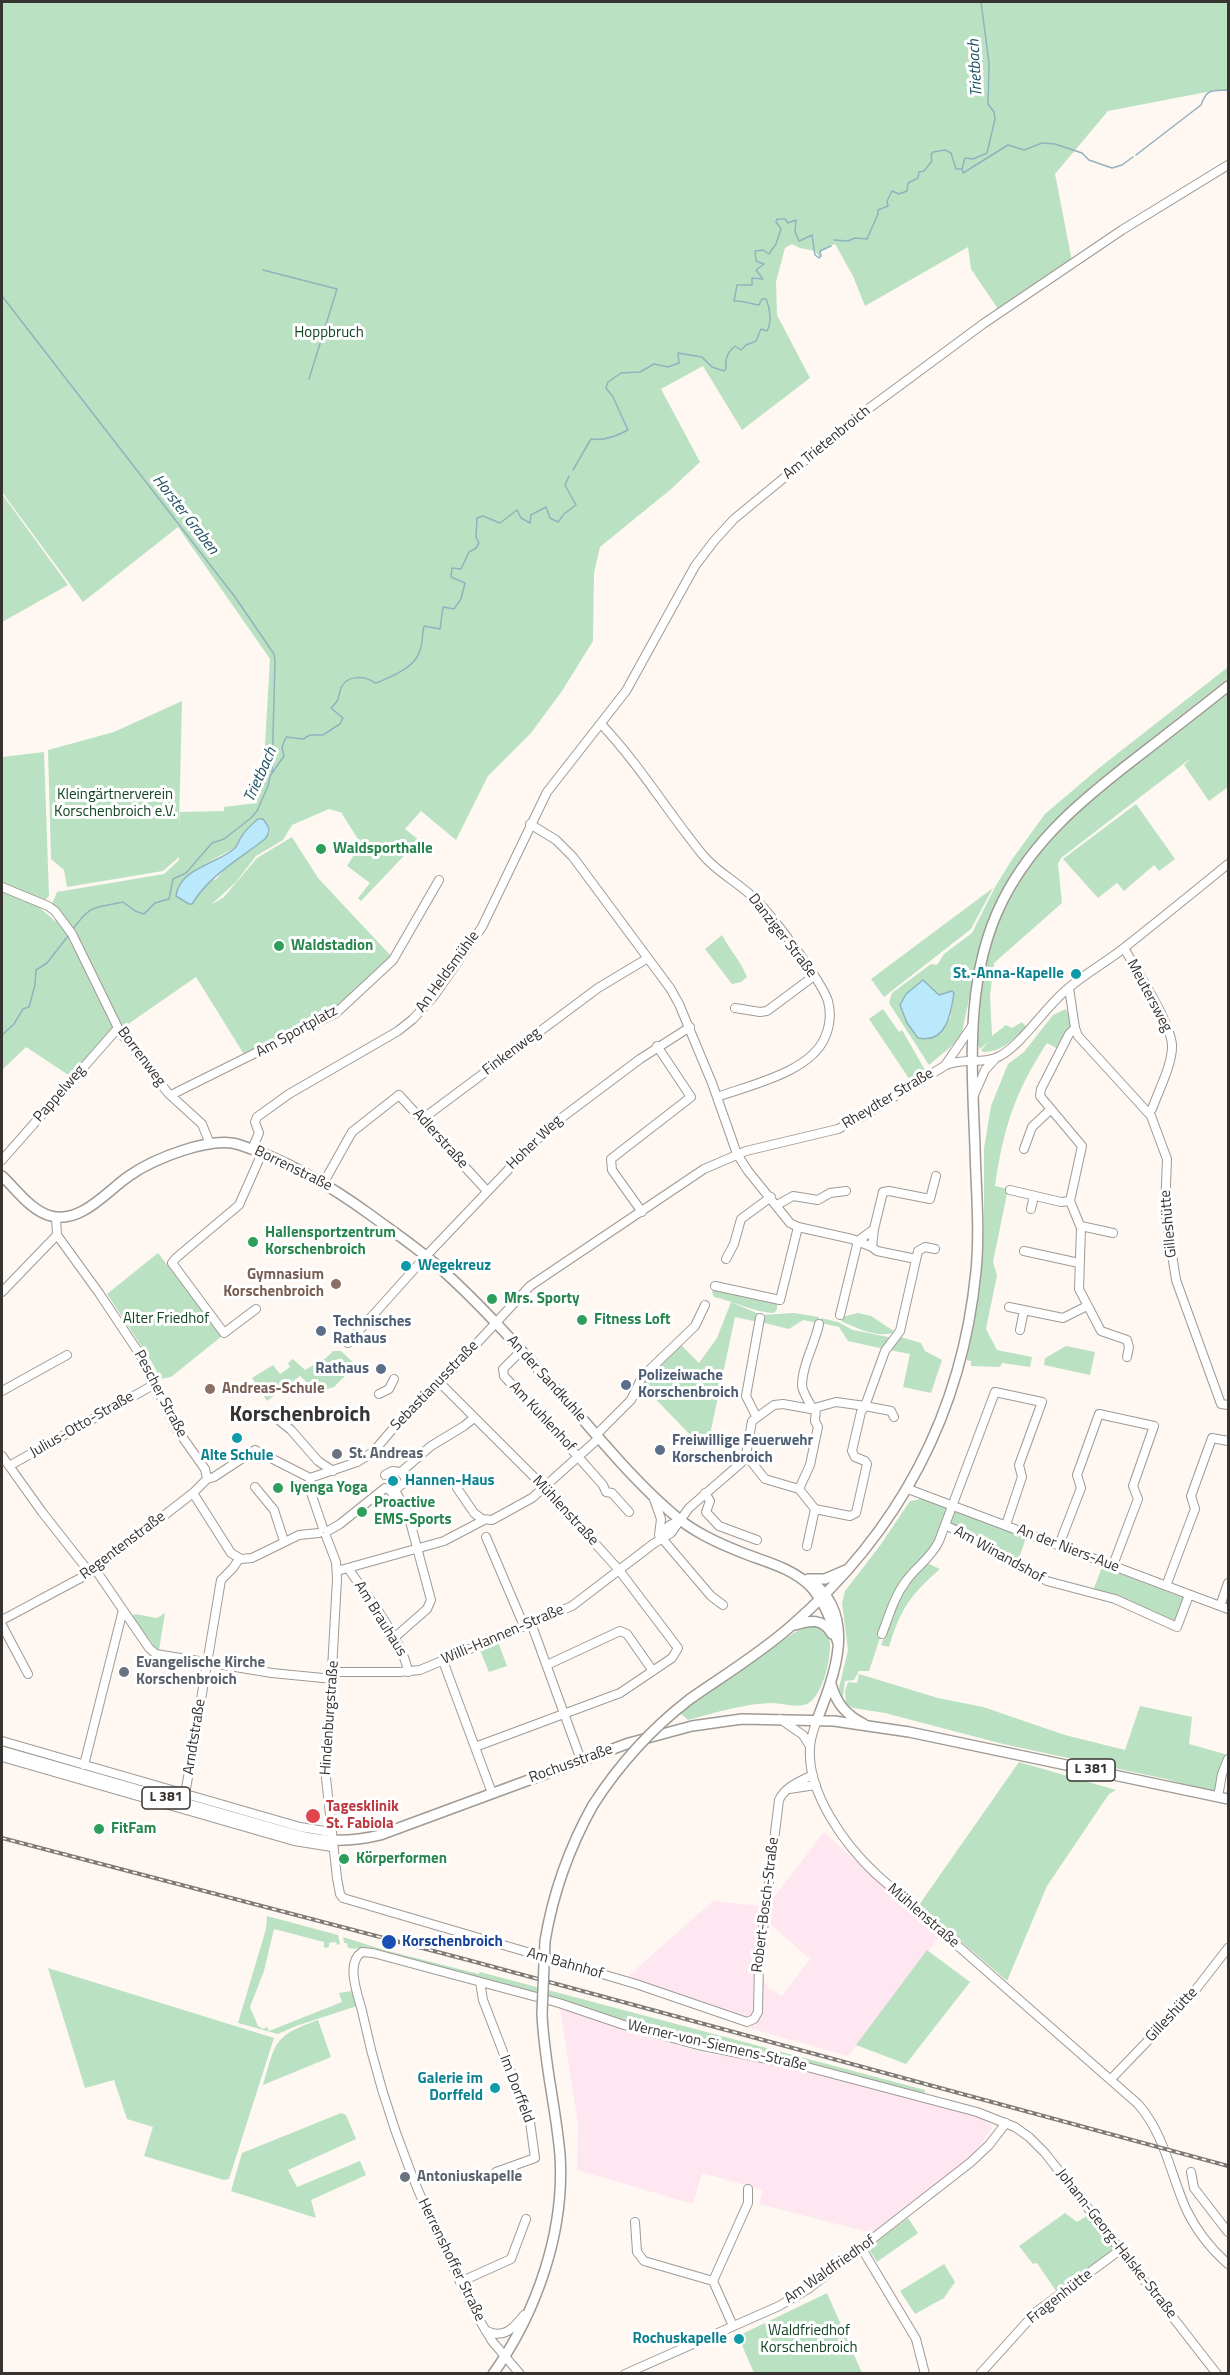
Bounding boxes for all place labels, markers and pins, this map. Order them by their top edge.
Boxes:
place label: Waldsporthalle [333,840,433,858]
marker: Waldsporthalle [314,842,328,856]
place label: Waldstadion [291,937,373,955]
marker: Waldstadion [272,939,286,953]
place label: St.-Anna-Kapelle [953,965,1064,983]
marker: St.-Anna-Kapelle [1069,967,1083,981]
place label: Hallensportzentrum Korschenbroich [265,1224,396,1259]
marker: Hallensportzentrum Korschenbroich [246,1235,260,1249]
place label: Wegekreuz [418,1257,491,1275]
marker: Wegekreuz [399,1259,413,1273]
place label: Gymnasium Korschenbroich [223,1266,324,1301]
marker: Gymnasium Korschenbroich [329,1277,343,1291]
place label: Mrs. Sporty [504,1290,580,1308]
marker: Mrs. Sporty [485,1292,499,1306]
place label: Fitness Loft [594,1311,671,1329]
place label: Technisches Rathaus [333,1313,411,1348]
marker: Fitness Loft [575,1313,589,1327]
marker: Technisches Rathaus [314,1324,328,1338]
place label: Rathaus [315,1360,369,1378]
marker: Rathaus [374,1362,388,1376]
place label: Polizeiwache Korschenbroich [638,1367,739,1402]
marker: Polizeiwache Korschenbroich [619,1378,633,1392]
place label: Andreas-Schule [222,1380,325,1398]
marker: Andreas-Schule [203,1382,217,1396]
marker: Alte Schule [230,1431,244,1445]
place label: Freiwillige Feuerwehr Korschenbroich [672,1432,813,1467]
marker: Freiwillige Feuerwehr Korschenbroich [653,1443,667,1457]
place label: St. Andreas [349,1445,423,1463]
place label: Alte Schule [201,1447,273,1465]
marker: St. Andreas [330,1447,344,1461]
place label: Hannen-Haus [405,1472,495,1490]
marker: Hannen-Haus [386,1474,400,1488]
place label: Iyenga Yoga [290,1479,368,1497]
marker: Iyenga Yoga [271,1481,285,1495]
place label: Proactive EMS-Sports [374,1494,452,1529]
marker: Proactive EMS-Sports [355,1505,369,1519]
place label: Evangelische Kirche Korschenbroich [136,1654,265,1689]
marker: Evangelische Kirche Korschenbroich [117,1665,131,1679]
place label: Tagesklinik St. Fabiola [326,1798,399,1833]
marker: Tagesklinik St. Fabiola [304,1807,322,1825]
place label: FitFam [111,1820,156,1838]
marker: FitFam [92,1822,106,1836]
place label: Körperformen [356,1850,447,1868]
marker: Körperformen [337,1852,351,1866]
marker: Korschenbroich [380,1933,398,1951]
place label: Korschenbroich [402,1933,503,1951]
place label: Galerie im Dorffeld [418,2070,483,2105]
marker: Galerie im Dorffeld [488,2081,502,2095]
place label: Antoniuskapelle [417,2168,522,2186]
marker: Antoniuskapelle [398,2170,412,2184]
place label: Rochuskapelle [633,2330,727,2348]
marker: Rochuskapelle [732,2332,746,2346]

